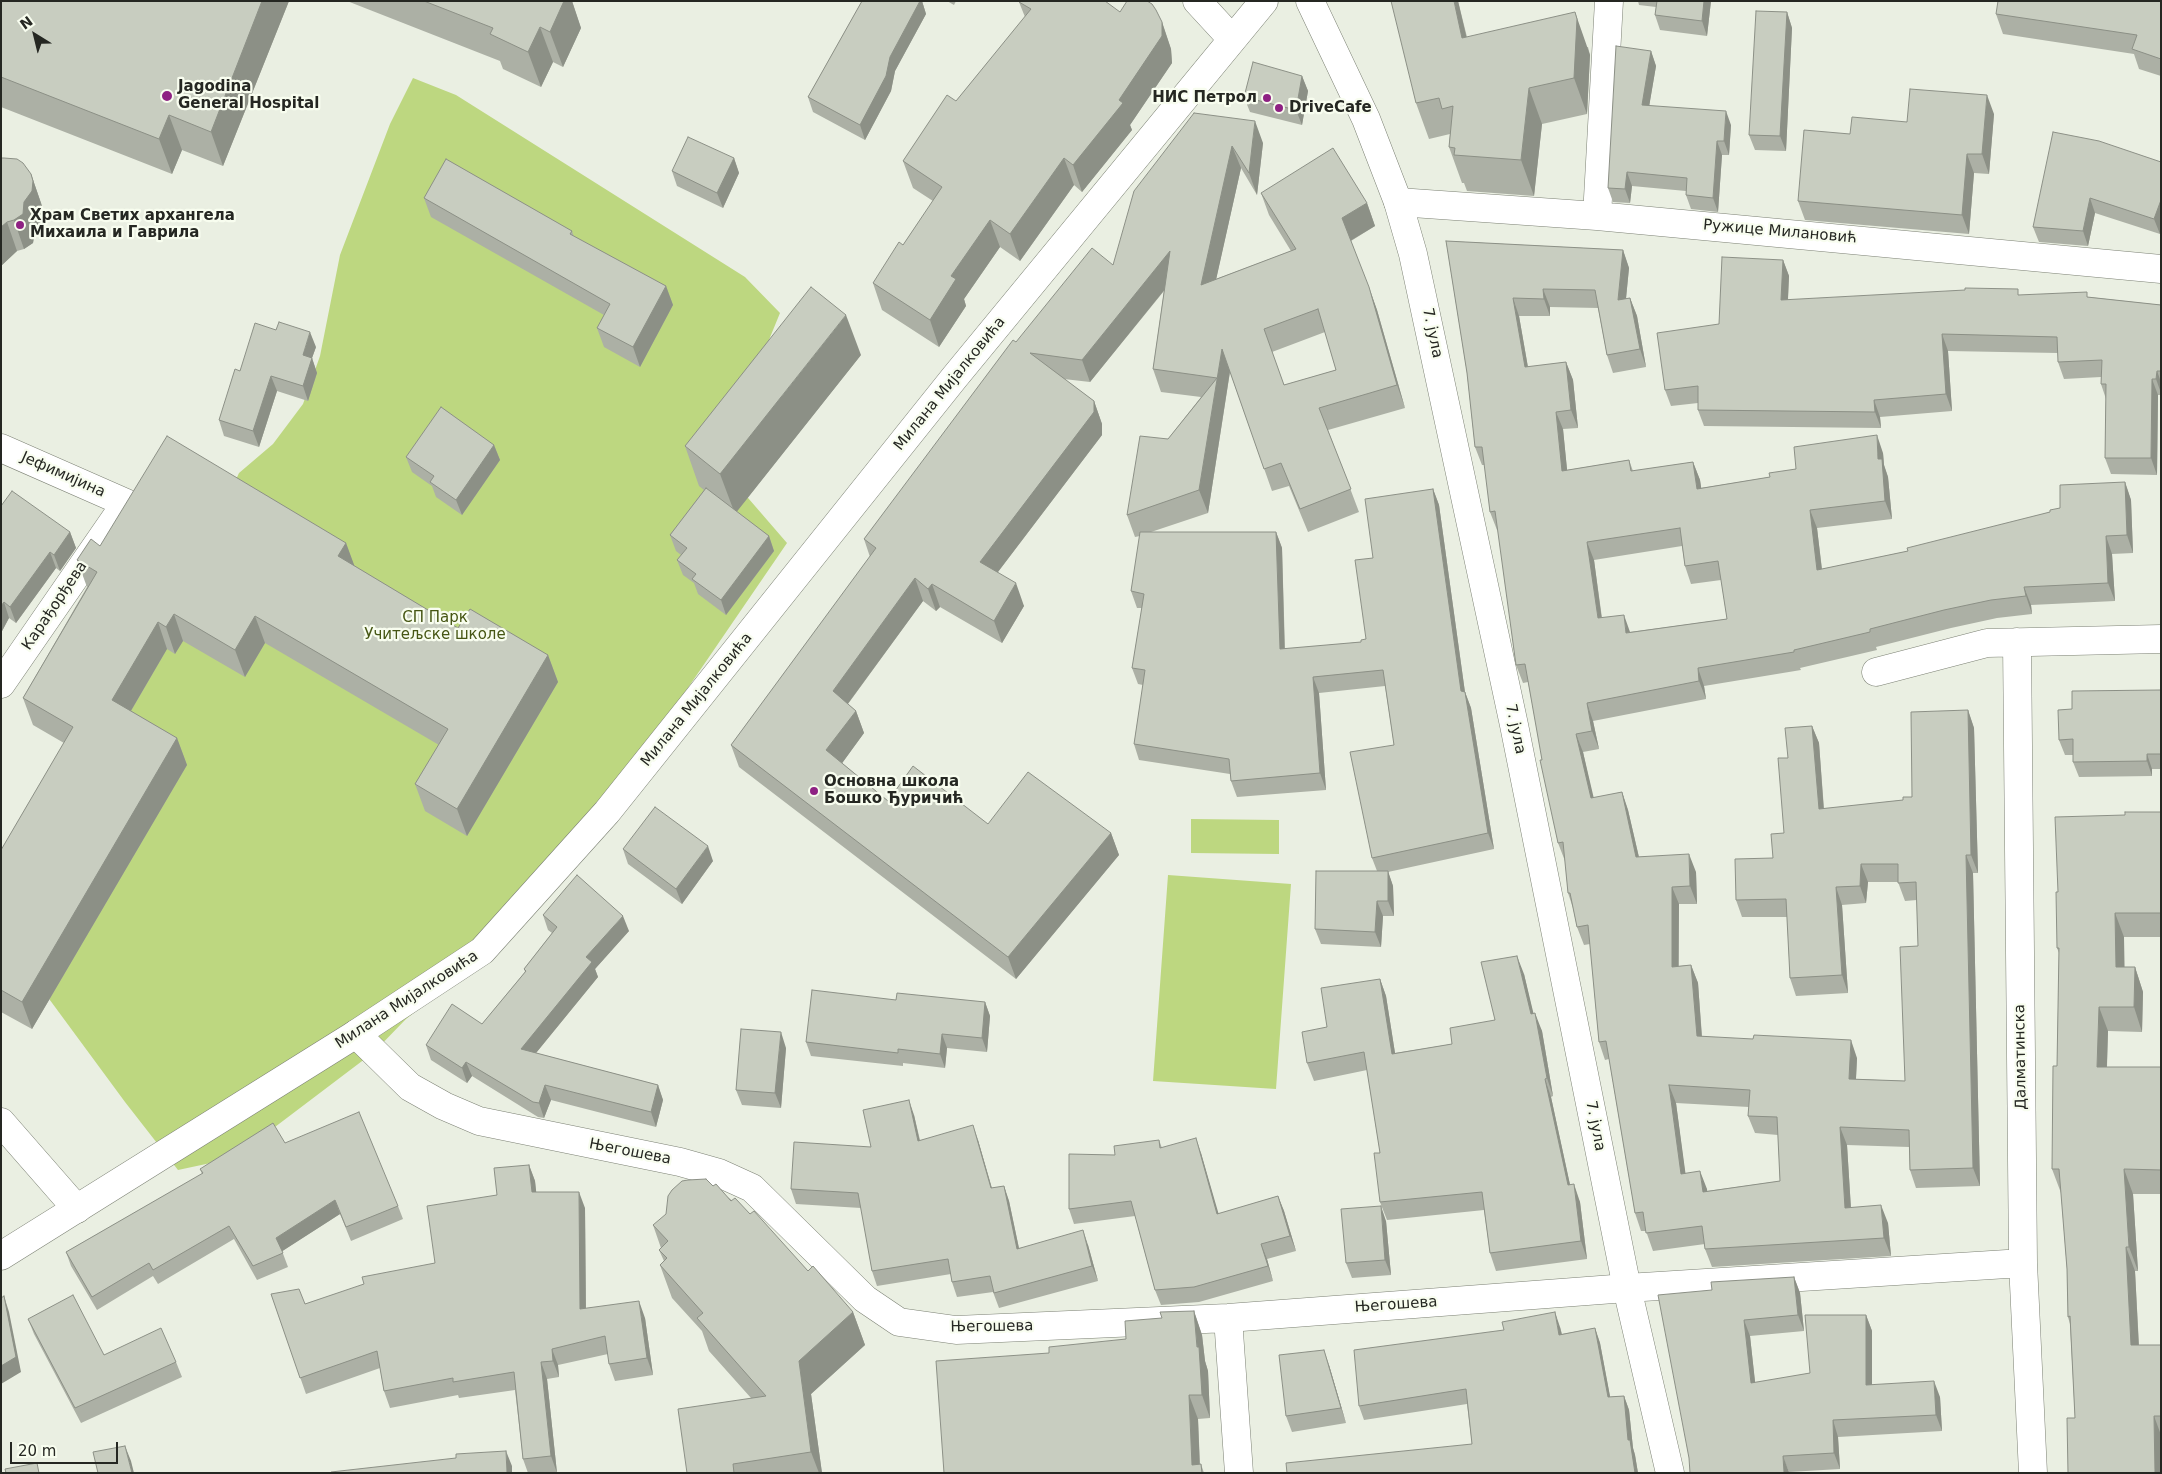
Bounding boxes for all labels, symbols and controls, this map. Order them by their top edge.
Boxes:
north arrow [10,10,60,60]
text: N [17,13,36,33]
place label: Jagodina General Hospital [178,78,319,113]
marker: Jagodina General Hospital [160,89,174,103]
place label: НИС Петрол [1152,89,1257,107]
marker: НИС Петрол [1261,92,1273,104]
place label: DriveCafe [1289,99,1372,117]
marker: DriveCafe [1273,102,1285,114]
place label: Храм Светих архангела Михаила и Гаврила [30,207,235,242]
street label: Ружице Милановић [1702,216,1858,248]
marker: Храм Светих архангела Михаила и Гаврила [14,219,26,231]
street label: 7. јула [1418,306,1446,360]
street label: Милана Мијалковића [891,314,1009,454]
street label: Јефимијина [18,448,108,502]
street label: Карађорђева [19,558,91,654]
park label: СП Парк Учитељске школе [364,609,506,644]
street label: Милана Мијалковића [638,630,756,770]
street label: 7. јула [1501,702,1529,756]
place label: Основна школа Бошко Ђуричић [824,773,963,808]
marker: Основна школа Бошко Ђуричић [808,785,820,797]
street label: Милана Мијалковића [332,947,482,1053]
street label: Далматинска [2011,1004,2031,1110]
street label: 7. јула [1581,1099,1609,1153]
street label: Његошева [588,1135,672,1169]
street label: Његошева [1354,1293,1438,1317]
street label: Његошева [950,1317,1034,1337]
scale bar [12,1432,120,1464]
text: 20 m [18,1442,56,1460]

